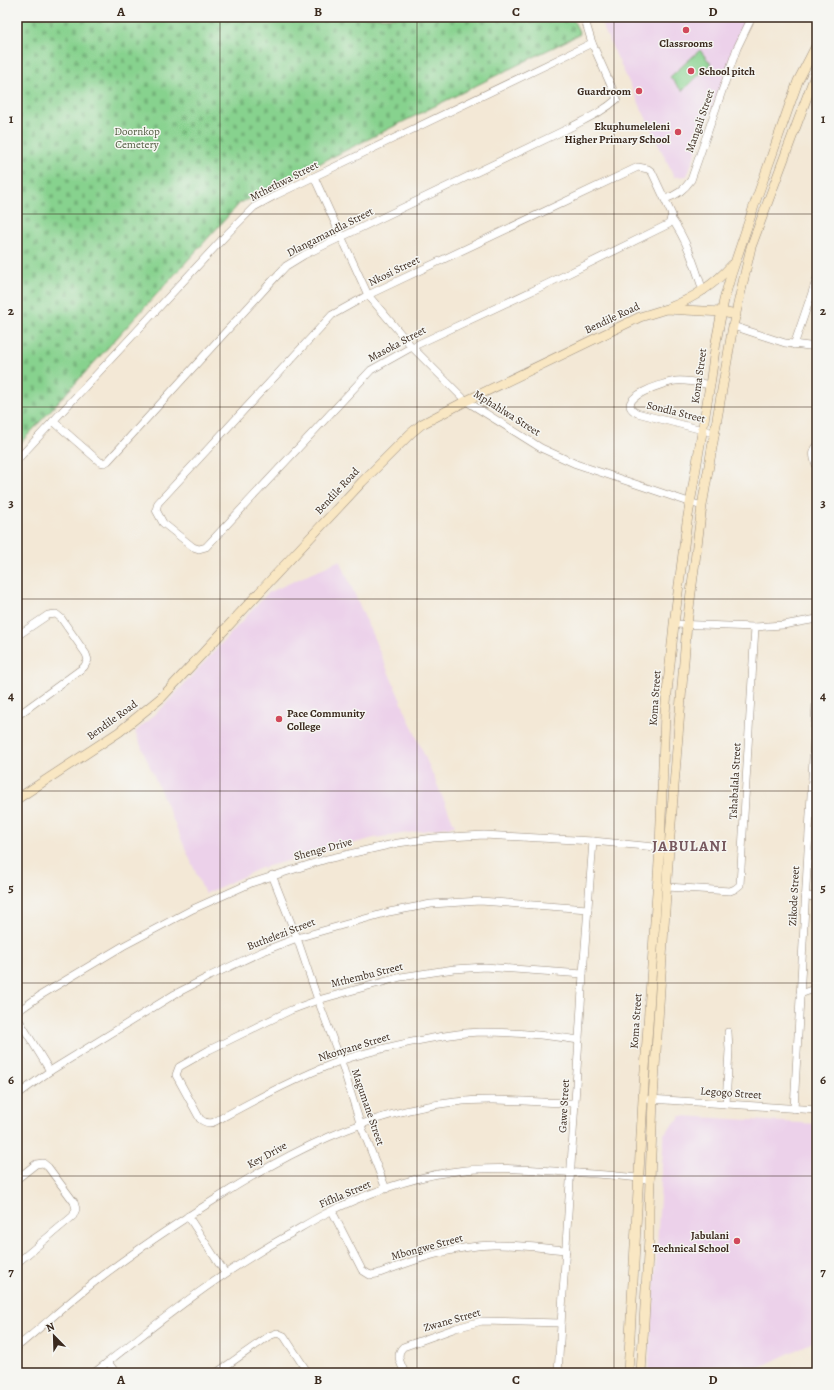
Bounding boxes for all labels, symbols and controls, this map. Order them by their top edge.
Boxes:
text: A [116,3,126,20]
text: B [314,3,322,20]
text: C [512,3,520,20]
text: D [708,3,718,20]
marker: Classrooms [681,25,691,35]
place label: Classrooms [659,36,713,51]
place label: School pitch [699,64,755,79]
marker: School pitch [686,66,696,76]
place label: Guardroom [577,84,631,99]
marker: Guardroom [634,86,644,96]
street label: Mangali Street [682,87,718,155]
text: 1 [9,110,14,127]
text: 1 [821,110,826,127]
place label: Ekuphumeleleni Higher Primary School [565,119,670,147]
park label: Doornkop Cemetery [114,124,160,152]
marker: Ekuphumeleleni Higher Primary School [673,127,683,137]
street label: Mthethwa Street [247,157,321,205]
street label: Dlangamandla Street [284,204,376,260]
street label: Nkosi Street [366,252,423,290]
street label: Bendile Road [582,299,642,337]
text: 2 [8,302,15,319]
text: 2 [820,302,827,319]
street label: Masoka Street [365,322,429,366]
street label: Koma Street [688,347,710,405]
street label: Mphahlwa Street [471,386,544,440]
street label: Sondla Street [645,397,707,427]
street label: Bendile Road [311,464,363,518]
text: 3 [8,494,14,511]
text: 3 [820,494,826,511]
street label: Koma Street [646,669,664,726]
text: 4 [8,687,14,704]
text: 4 [820,687,826,704]
street label: Bendile Road [84,697,140,743]
place label: Pace Community College [287,706,366,734]
marker: Pace Community College [274,714,284,724]
street label: Tshabalala Street [726,742,745,820]
street label: Shenge Drive [292,834,354,864]
district label: JABULANI [652,836,728,856]
street label: Zikode Street [785,865,803,926]
text: 5 [8,879,14,896]
text: 5 [820,879,826,896]
street label: Buthelezi Street [245,914,318,954]
street label: Mthembu Street [329,959,405,991]
street label: Koma Street [627,992,645,1049]
street label: Nkonyane Street [316,1029,392,1065]
street label: Magumane Street [348,1067,388,1148]
text: 6 [8,1071,14,1088]
text: 6 [820,1071,826,1088]
street label: Gawe Street [555,1078,573,1133]
street label: Legogo Street [700,1083,763,1103]
street label: Key Drive [244,1138,290,1172]
street label: Fifhla Street [317,1176,374,1212]
place label: Jabulani Technical School [653,1228,729,1256]
street label: Mbongwe Street [389,1230,465,1264]
marker: Jabulani Technical School [732,1236,742,1246]
text: 7 [8,1263,14,1280]
text: 7 [820,1263,826,1280]
street label: Zwane Street [422,1305,483,1335]
north arrow [34,1316,74,1356]
text: N [44,1319,57,1336]
text: A [116,1371,126,1388]
text: B [314,1371,322,1388]
text: C [512,1371,520,1388]
text: D [708,1371,718,1388]

